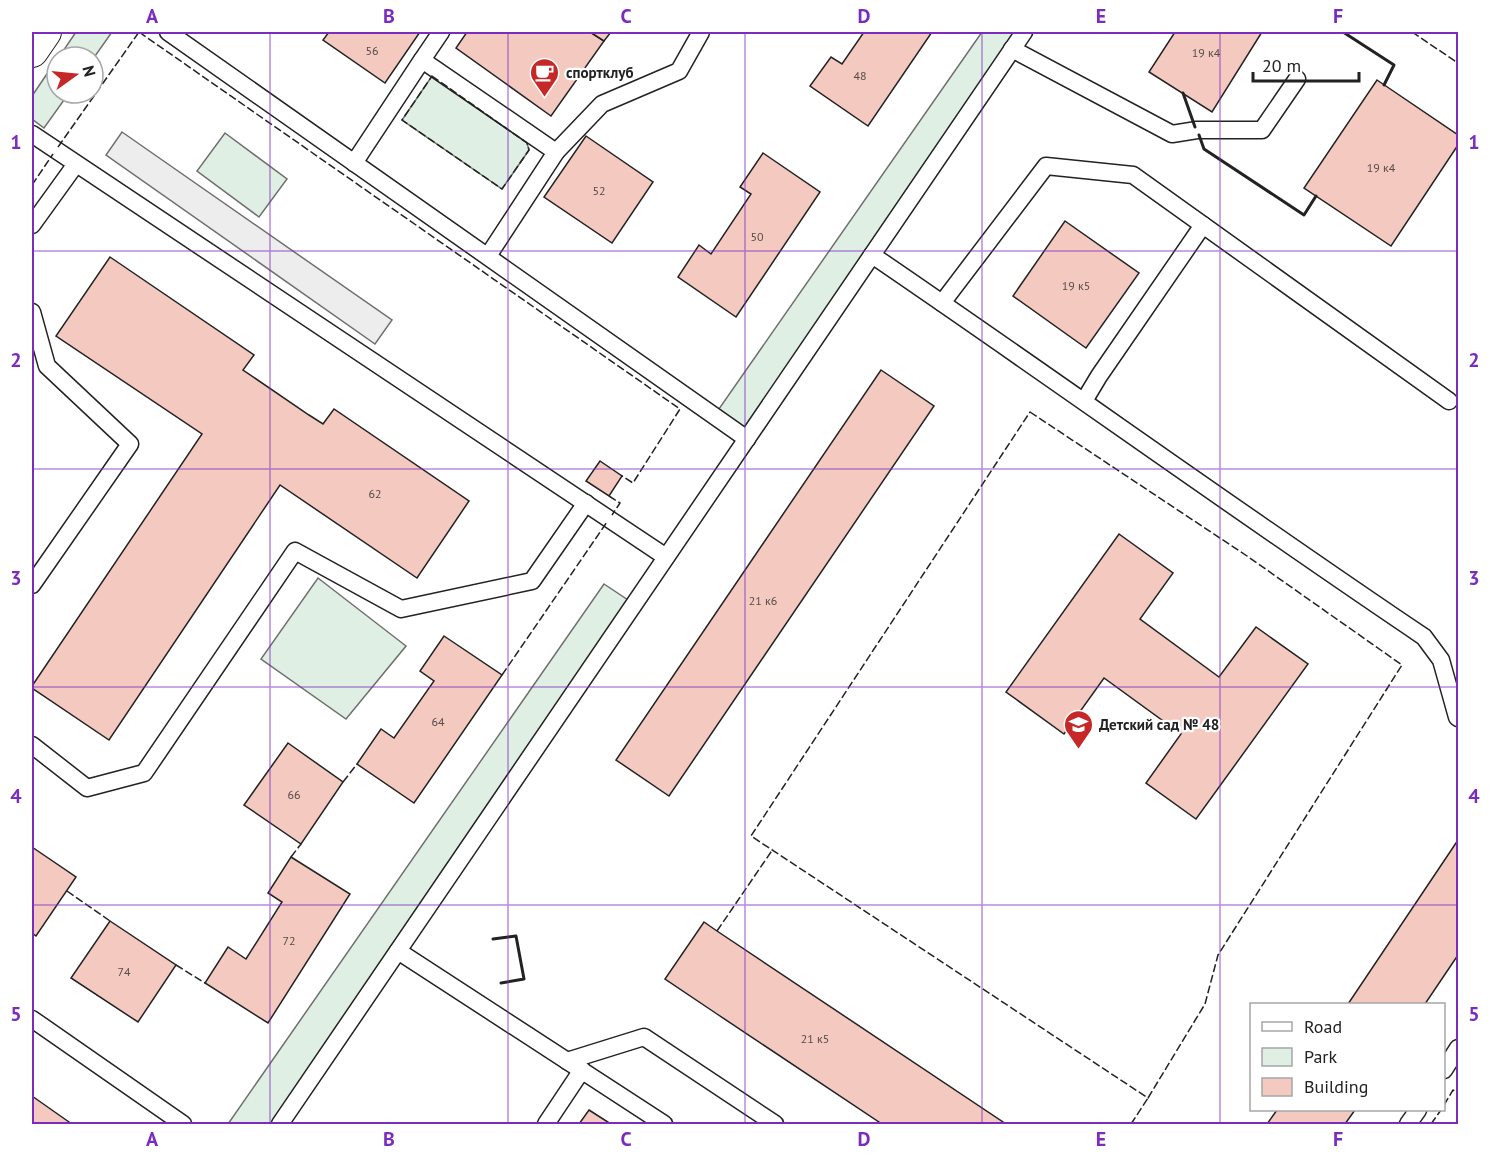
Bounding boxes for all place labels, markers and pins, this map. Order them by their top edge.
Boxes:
cafe icon: спортклуб [529,56,561,98]
place label: спортклуб [566,63,634,82]
school or university icon: Детский сад № 48 [1062,708,1094,750]
place label: Детский сад № 48 [1099,715,1219,734]

